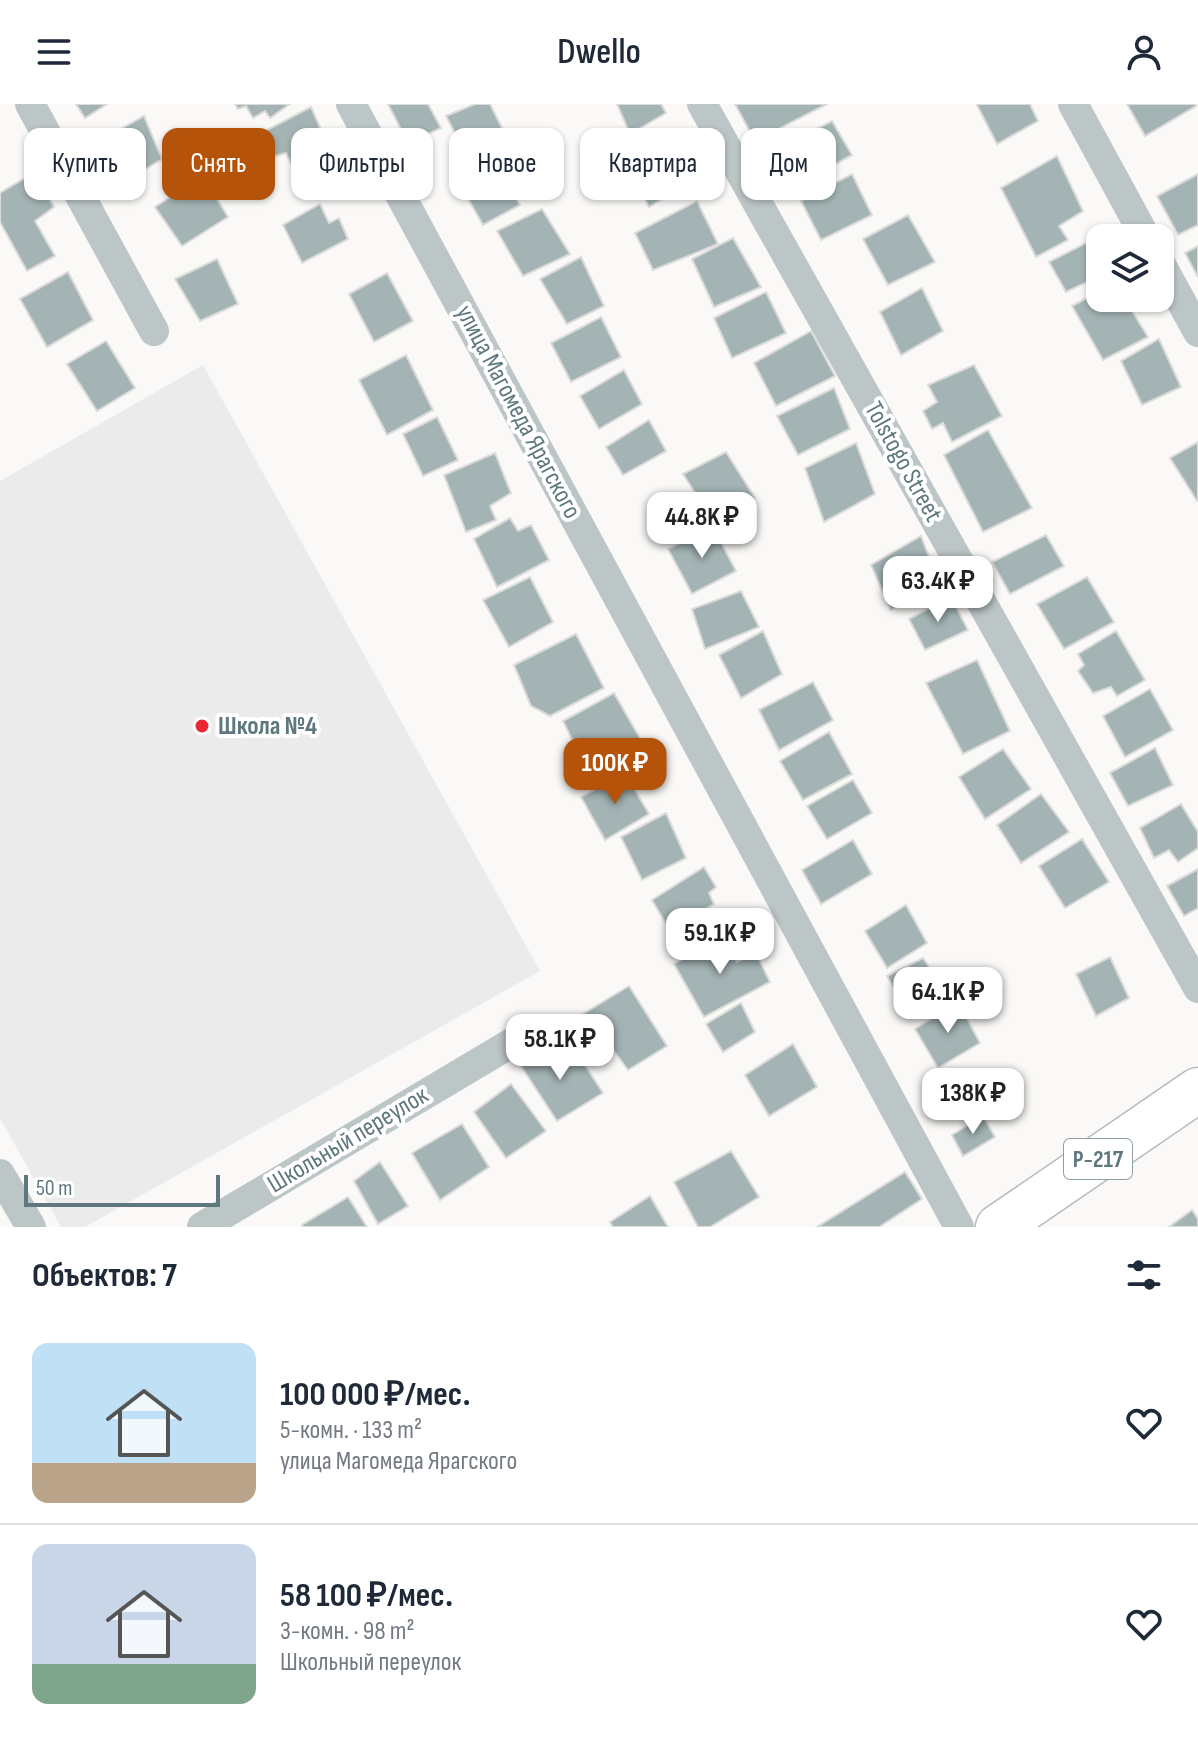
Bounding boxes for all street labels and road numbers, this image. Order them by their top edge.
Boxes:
street label: улица Магомеда Ярагского [449,300,587,524]
street label: Tolstogo Street [857,397,949,527]
street label: Школьный переулок [262,1080,434,1200]
road number: Р-217 [1064,1139,1132,1179]

